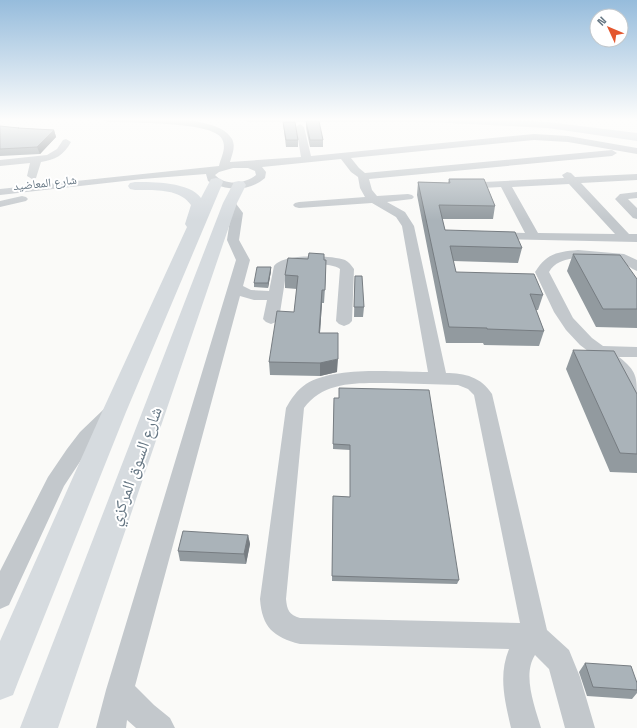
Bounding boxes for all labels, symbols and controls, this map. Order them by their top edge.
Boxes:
north arrow [589,8,629,48]
text: N [594,14,609,29]
street label: شارع المعاضيد [12,172,78,194]
street label: شارع السوق المركزي [103,404,170,530]

